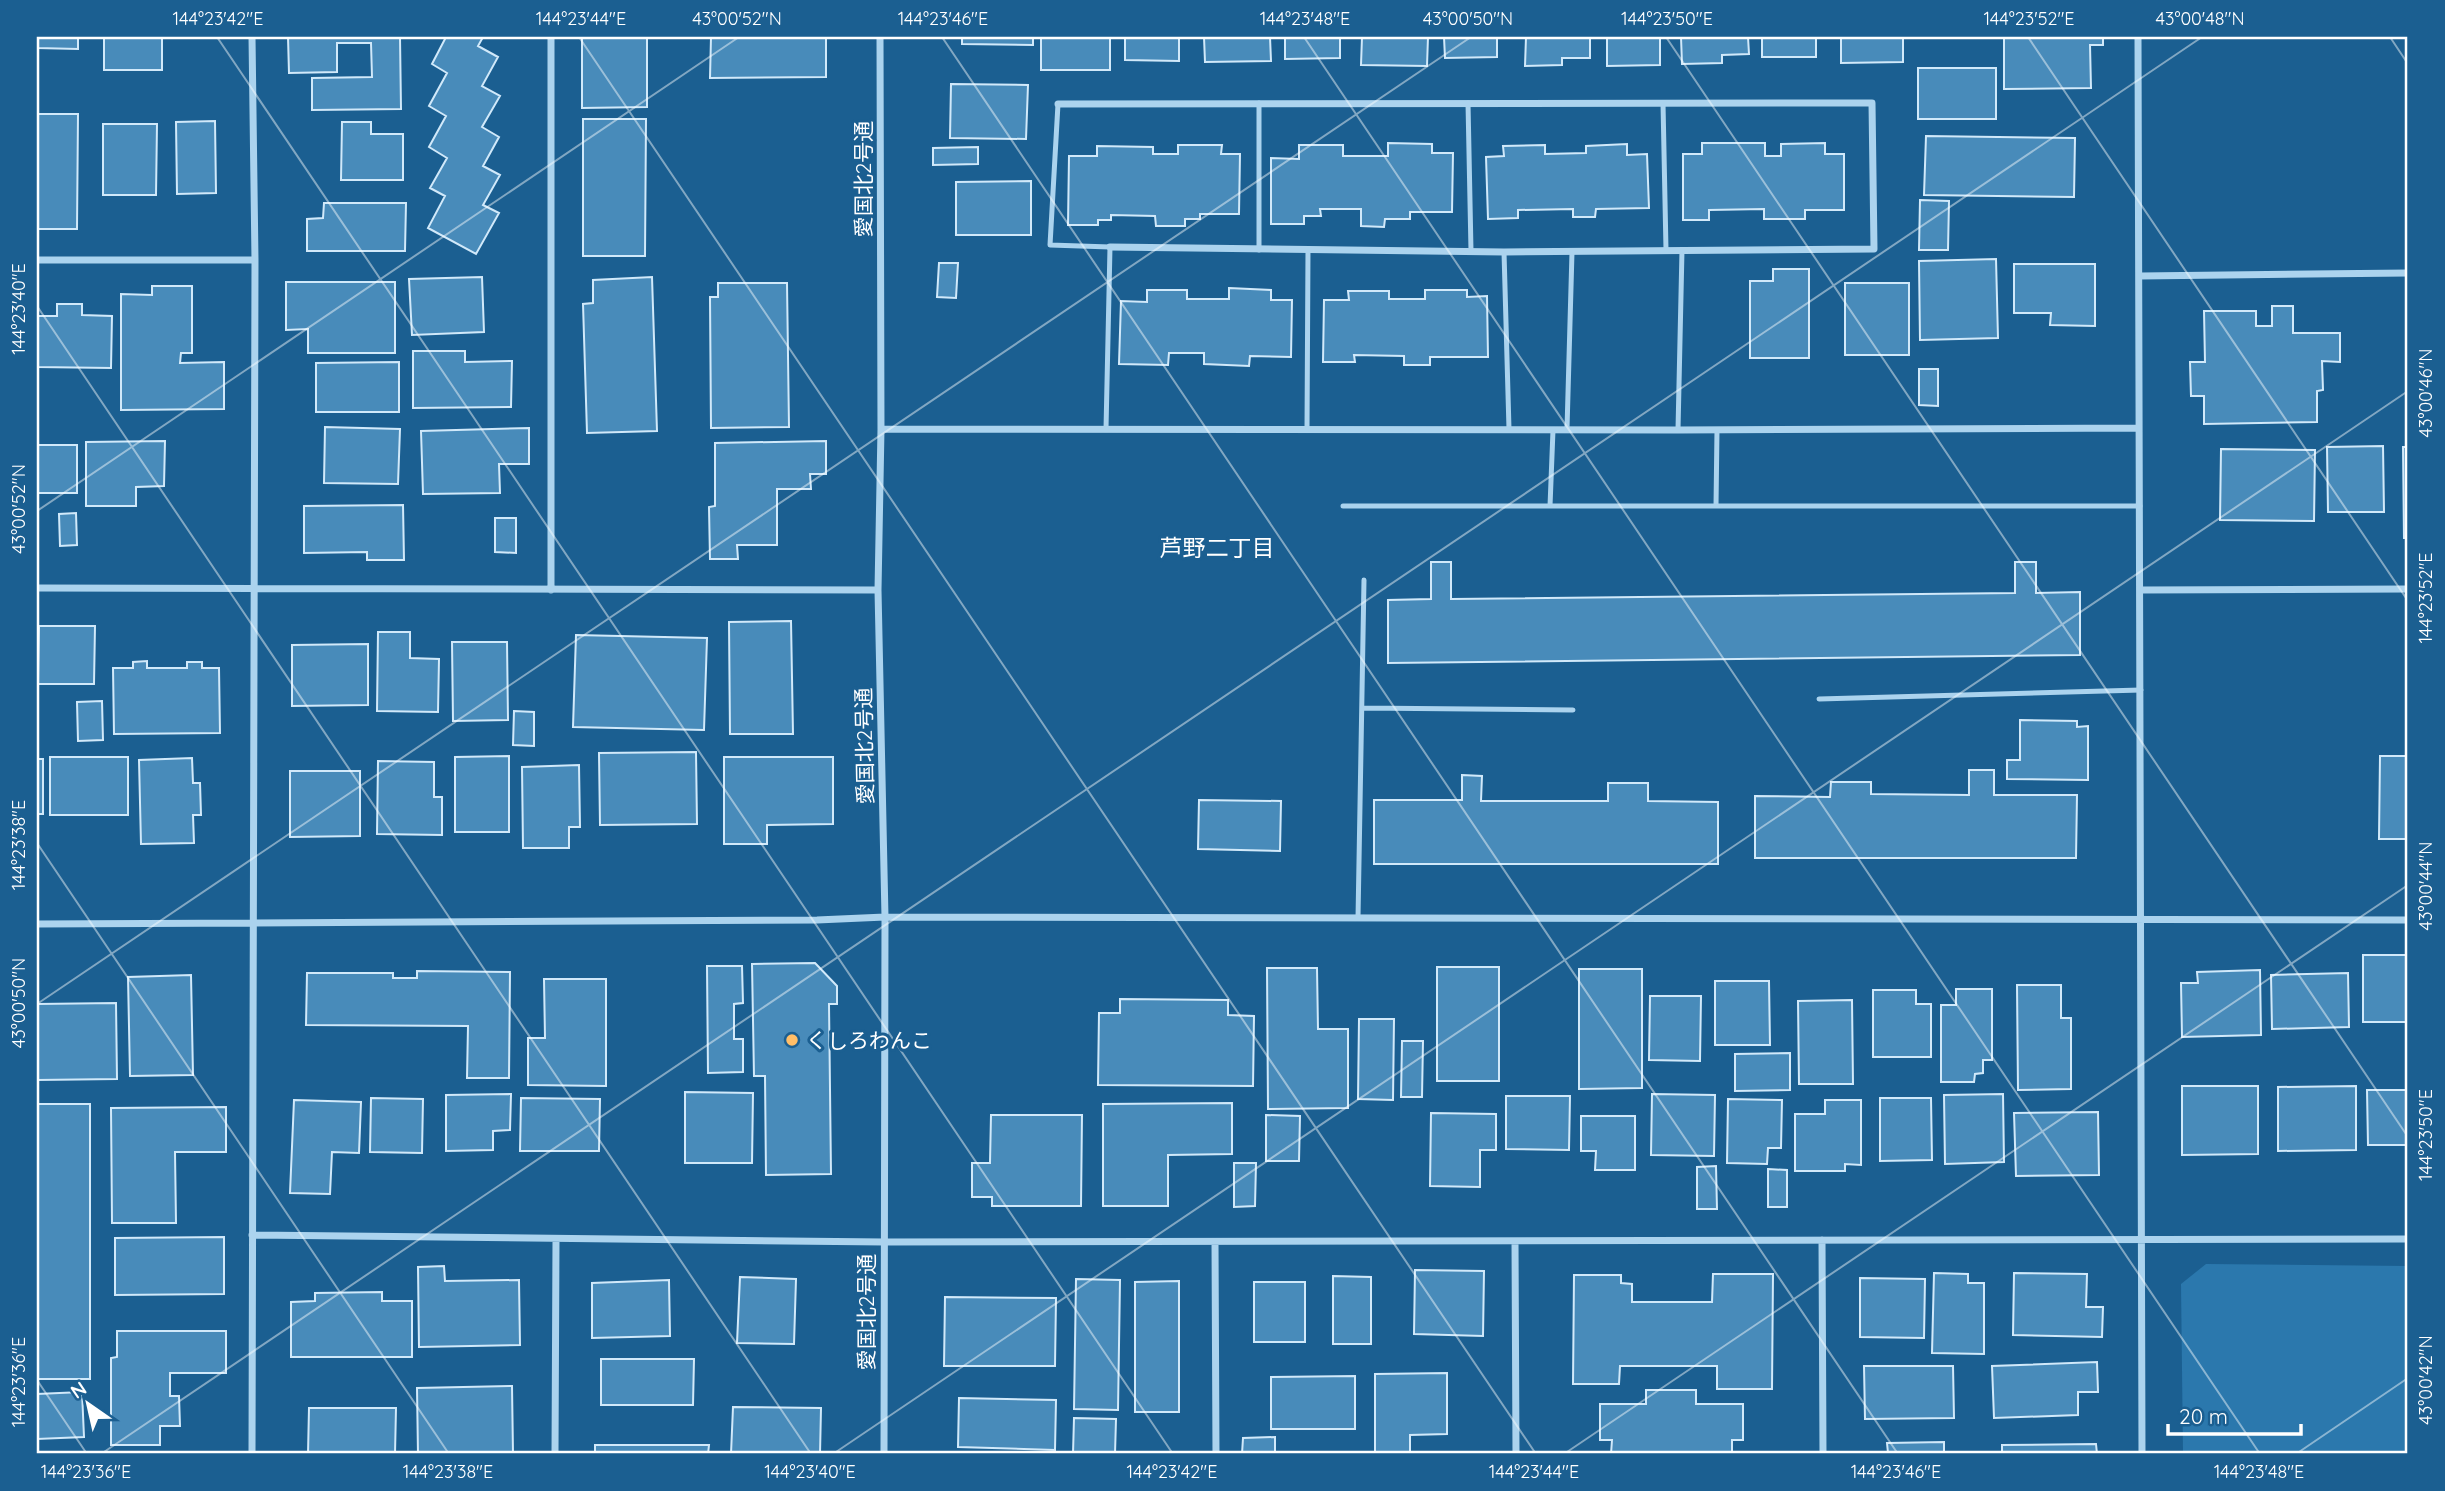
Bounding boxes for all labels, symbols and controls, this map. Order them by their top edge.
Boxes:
text: 144°23'42"E [173,7,263,30]
text: 144°23'44"E [536,7,626,30]
text: 43°00'52"N [692,7,782,30]
text: 144°23'46"E [898,7,988,30]
text: 144°23'48"E [1260,7,1350,30]
text: 43°00'50"N [1423,7,1513,30]
text: 144°23'50"E [1621,7,1713,30]
text: 144°23'52"E [1983,7,2075,30]
text: 43°00'48"N [2156,7,2245,30]
street label: 愛国北2号通 [850,121,876,237]
text: 144°23'40"E [7,263,30,355]
text: 43°00'46"N [2414,349,2437,437]
text: 43°00'52"N [7,464,30,554]
district label: 芦野二丁目 [1160,533,1275,562]
text: 144°23'52"E [2414,552,2437,644]
street label: 愛国北2号通 [850,687,878,805]
text: 144°23'38"E [7,800,30,890]
text: 43°00'44"N [2414,842,2437,930]
text: 43°00'50"N [7,958,30,1048]
place label: くしろわんこ [806,1027,932,1053]
marker: くしろわんこ [784,1032,800,1048]
text: 144°23'50"E [2414,1089,2437,1181]
street label: 愛国北2号通 [853,1254,879,1370]
text: 43°00'42"N [2414,1335,2437,1425]
text: 144°23'36"E [7,1337,30,1427]
north arrow [52,1368,122,1438]
text: N [66,1376,91,1404]
scale bar [2168,1393,2302,1437]
text: 20 m [2179,1403,2228,1429]
text: 144°23'36"E [41,1460,131,1483]
text: 144°23'38"E [403,1460,493,1483]
text: 144°23'40"E [764,1460,856,1483]
text: 144°23'42"E [1127,1460,1217,1483]
text: 144°23'44"E [1489,1460,1579,1483]
text: 144°23'46"E [1851,1460,1941,1483]
text: 144°23'48"E [2214,1460,2304,1483]

